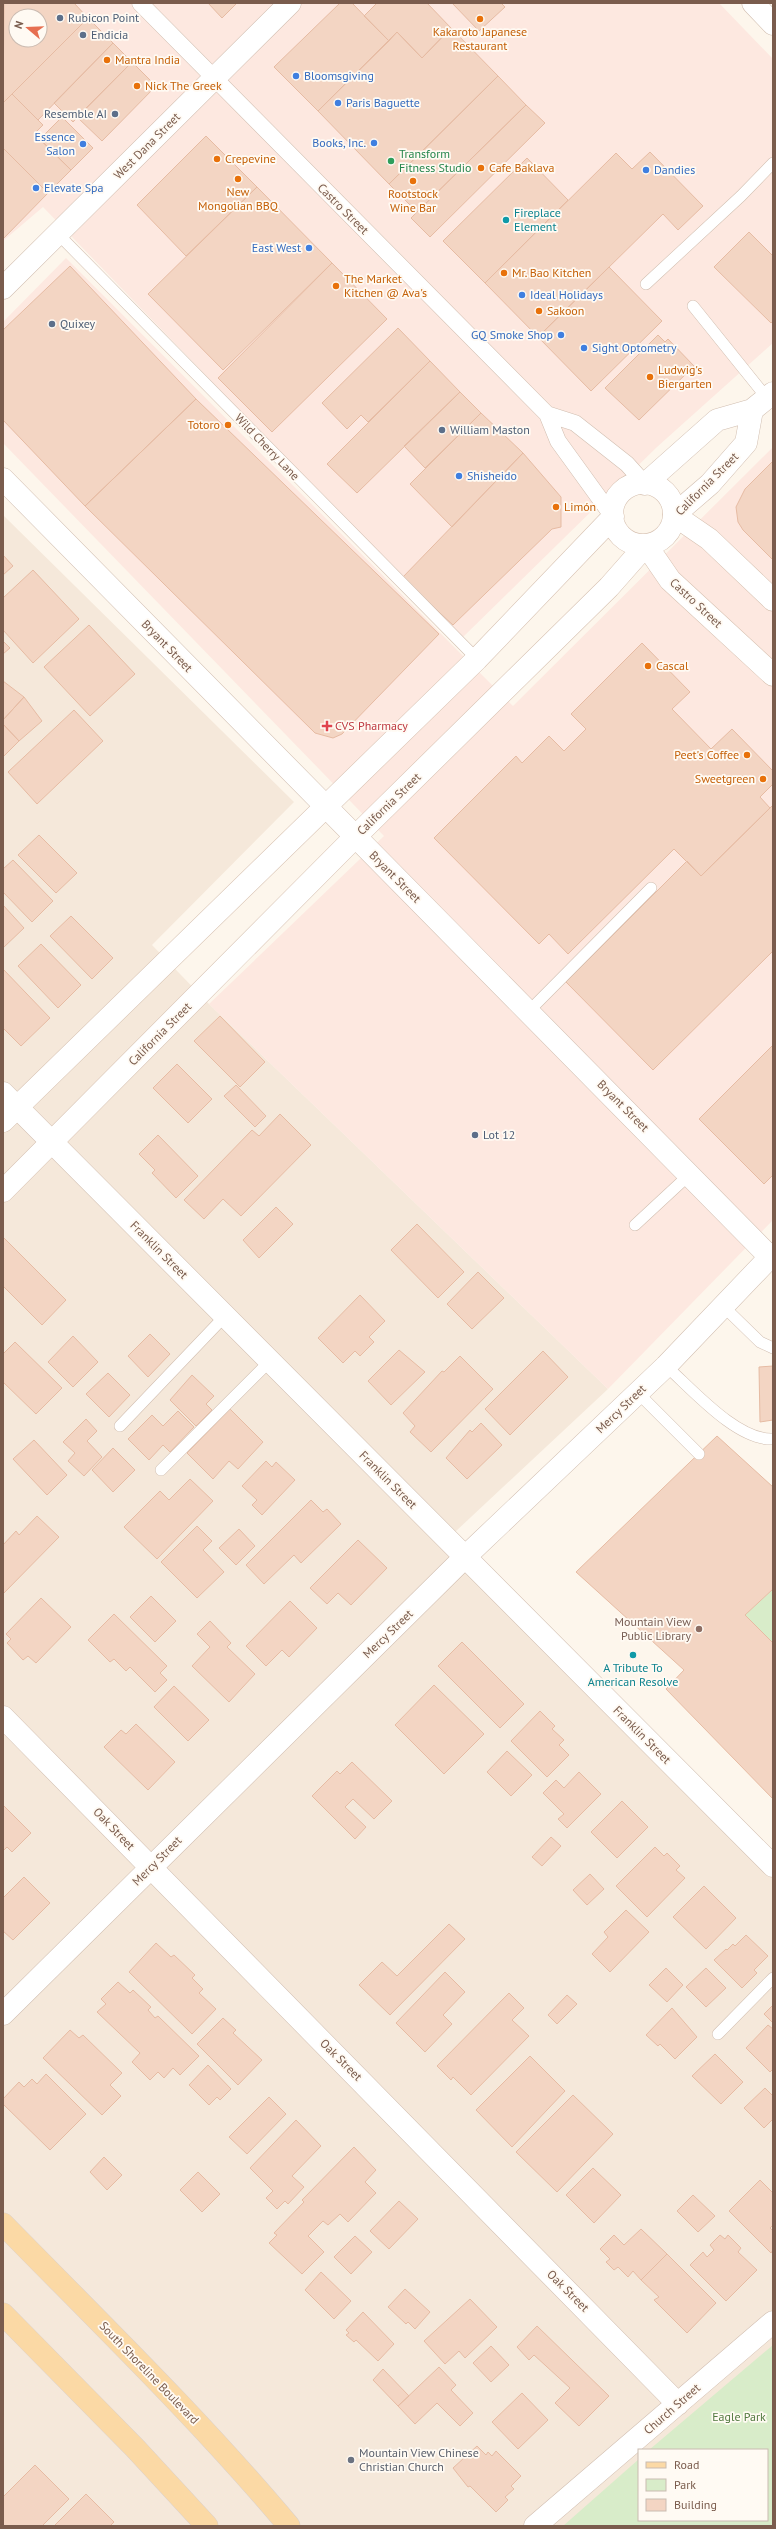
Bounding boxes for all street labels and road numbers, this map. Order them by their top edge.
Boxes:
street label: West Dana Street [110,109,183,182]
street label: Castro Street [315,180,372,237]
street label: Wild Cherry Lane [232,410,303,483]
street label: California Street [672,449,741,518]
street label: Castro Street [667,575,726,631]
street label: Bryant Street [139,616,196,675]
street label: California Street [354,769,424,838]
street label: Bryant Street [366,848,424,906]
street label: California Street [125,999,194,1068]
street label: Bryant Street [594,1077,652,1135]
street label: Franklin Street [127,1218,191,1282]
street label: Mercy Street [592,1381,649,1436]
street label: Franklin Street [356,1448,420,1512]
street label: Mercy Street [359,1606,416,1661]
street label: Franklin Street [610,1703,674,1767]
street label: Oak Street [90,1804,138,1853]
street label: Mercy Street [129,1833,185,1889]
street label: Oak Street [317,2035,366,2084]
street label: Oak Street [544,2266,593,2315]
street label: South Shoreline Boulevard [96,2318,202,2427]
street label: Church Street [640,2380,703,2437]

